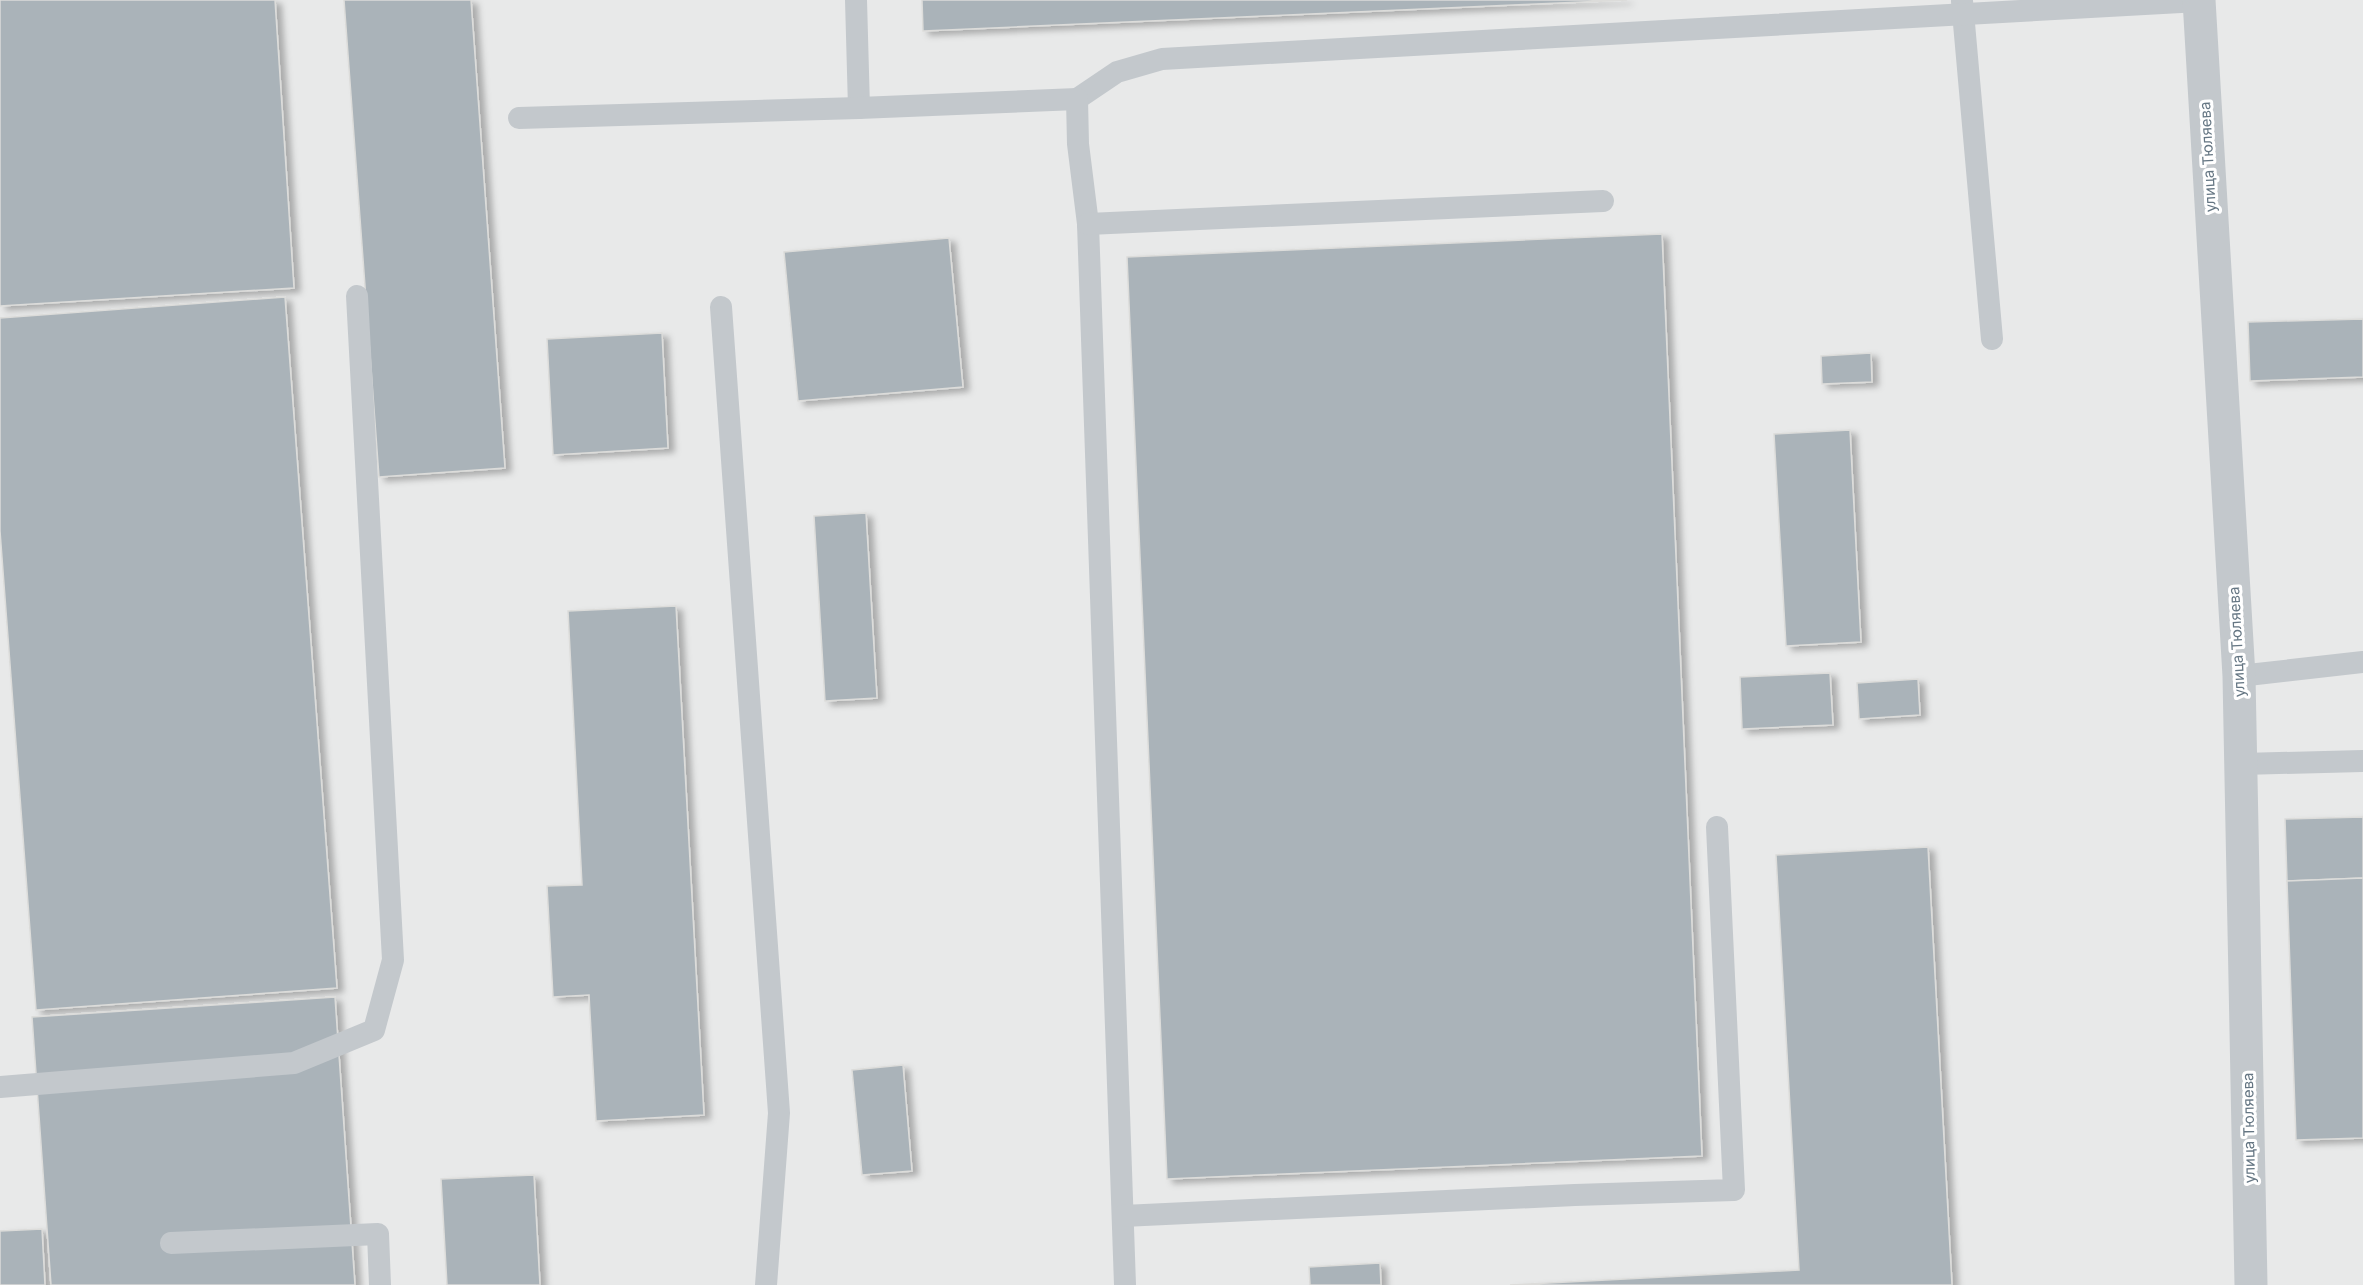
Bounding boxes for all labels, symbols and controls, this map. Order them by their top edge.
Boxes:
street label: улица Тюляева [2195,101,2220,213]
street label: улица Тюляева [2224,586,2249,698]
street label: улица Тюляева [2238,1072,2259,1184]

